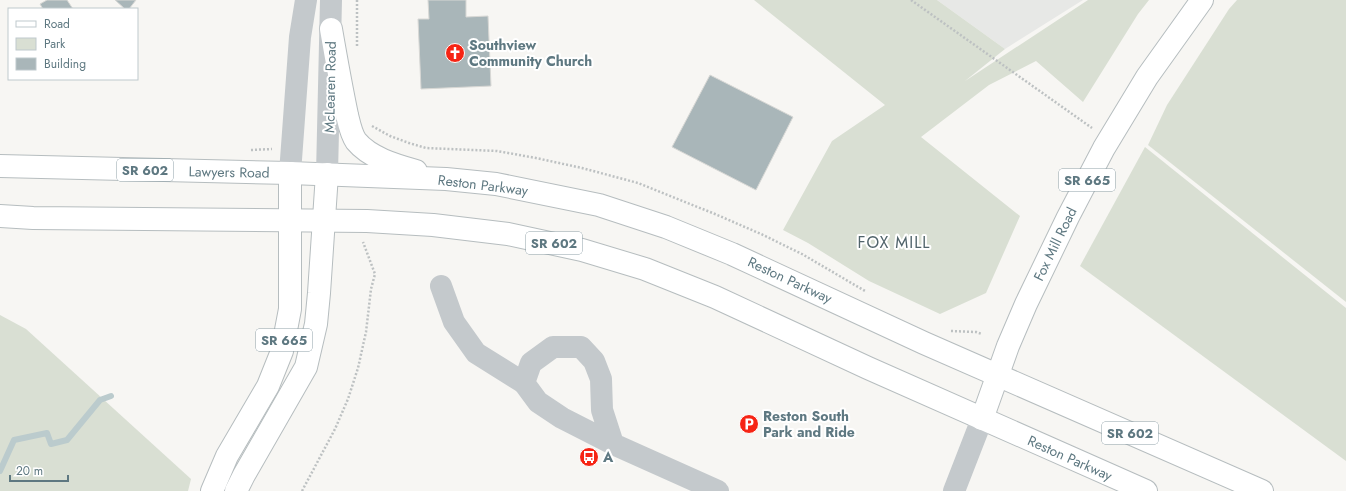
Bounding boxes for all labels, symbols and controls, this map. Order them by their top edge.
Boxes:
legend [8,8,138,80]
text: Road [44,15,70,33]
text: Park [44,35,66,53]
place label: Southview Community Church [469,35,592,71]
street label: McLearen Road [319,41,341,133]
church icon: Southview Community Church [444,42,466,64]
text: Building [44,55,86,73]
road number: SR 602 [117,159,173,181]
street label: Lawyers Road [188,161,270,183]
road number: SR 665 [1059,169,1115,191]
street label: Reston Parkway [437,170,530,201]
street label: Fox Mill Road [1028,204,1082,284]
district label: FOX MILL [857,231,931,254]
road number: SR 602 [526,232,582,254]
street label: Reston Parkway [745,252,836,309]
road number: SR 665 [256,329,312,351]
place label: Reston South Park and Ride [763,406,855,442]
parking icon: Reston South Park and Ride [738,413,760,435]
road number: SR 602 [1102,422,1158,444]
street label: Reston Parkway [1024,430,1116,486]
bus stop icon: A [578,446,600,468]
place label: A [602,447,614,467]
scale bar [10,457,68,483]
text: 20 m [16,462,43,480]

